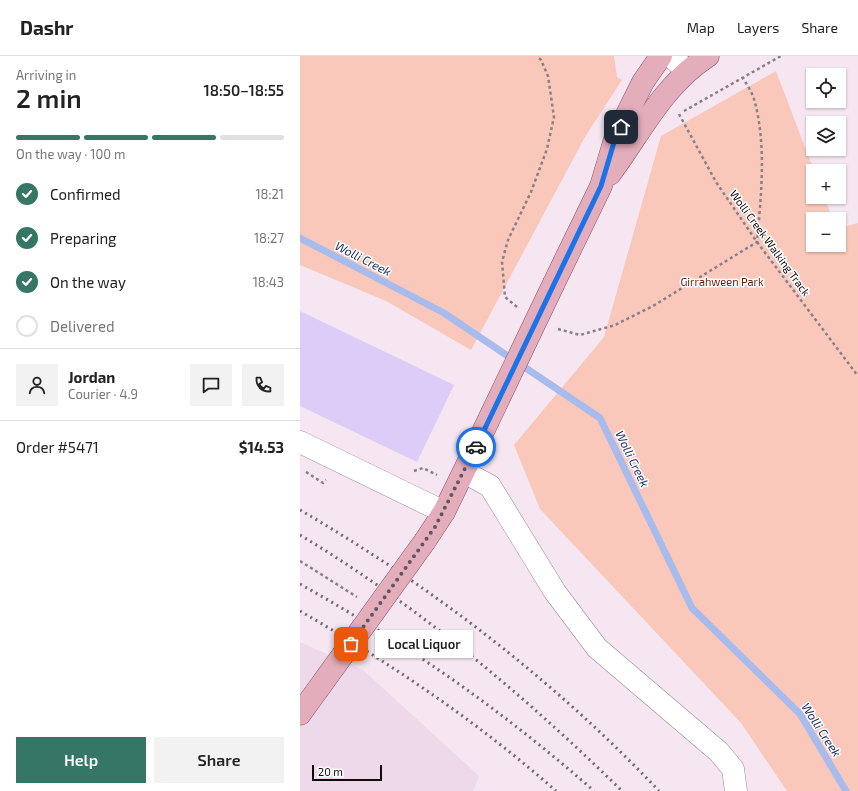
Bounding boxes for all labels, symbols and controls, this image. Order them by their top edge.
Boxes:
text: Dashr [20,16,73,39]
text: Map [687,19,715,36]
text: Layers [737,19,779,36]
text: Share [801,19,838,36]
text: Arriving in [16,67,76,83]
map controls [806,68,846,252]
button: locate [806,68,846,108]
text: 18:50–18:55 [204,81,284,99]
text: 2 min [16,82,82,113]
pin [604,110,638,144]
icon: home [610,116,632,138]
button: layers [806,116,846,156]
text: On the way · 100 m [16,146,125,162]
button: + [806,164,846,204]
icon: check [16,183,38,205]
text: Confirmed [50,185,121,203]
text: 18:21 [255,186,284,202]
street label: Wolli Creek Walking Track [728,187,813,299]
button: − [806,212,846,252]
icon: check [16,227,38,249]
text: Preparing [50,229,116,247]
text: 18:27 [254,230,284,246]
water label: Wolli Creek [333,238,394,278]
icon: check [16,271,38,293]
text: On the way [50,273,126,291]
text: 18:43 [253,274,284,290]
park label: Girrahween Park [680,275,764,288]
text: Delivered [50,317,115,335]
button: person [16,364,58,406]
button: chat [190,364,232,406]
button: phone [242,364,284,406]
text: Jordan [68,368,115,386]
text: Courier · 4.9 [68,386,138,402]
courier [456,427,496,467]
water label: Wolli Creek [613,428,653,489]
icon: car [465,436,487,458]
text: Order #5471 [16,438,99,456]
text: $14.53 [239,438,284,456]
pin [334,627,368,661]
callout: Local Liquor [375,630,473,658]
icon: bag [340,633,362,655]
text: Local Liquor [387,636,461,652]
water label: Wolli Creek [799,700,844,759]
button: Help [16,737,146,783]
button: Share [154,737,284,783]
scale bar [312,763,382,782]
text: 20 m [318,765,343,778]

